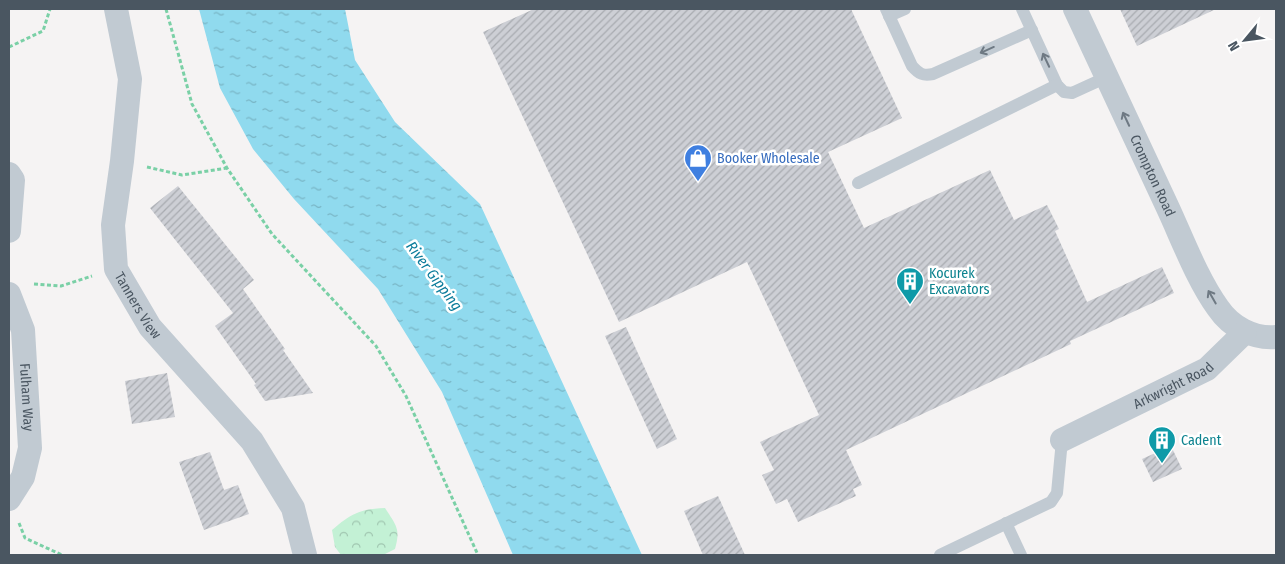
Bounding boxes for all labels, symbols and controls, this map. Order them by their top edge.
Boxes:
north arrow [1220,15,1270,65]
text: N [1225,38,1244,54]
one-way arrow [980,45,995,55]
one-way arrow [1040,53,1050,68]
one-way arrow [1121,112,1131,127]
street label: Crompton Road [1126,132,1179,219]
shop icon: Booker Wholesale [683,143,713,182]
place label: Booker Wholesale [717,150,820,167]
water label: River Gipping [402,238,466,314]
place label: Kocurek Excavators [929,265,989,298]
building icon: Kocurek Excavators [895,266,925,305]
street label: Tanners View [111,269,165,343]
one-way arrow [1206,290,1216,304]
street label: Arkwright Road [1131,359,1218,413]
street label: Fulham Way [16,363,37,432]
building icon: Cadent [1147,425,1177,464]
place label: Cadent [1181,432,1222,449]

